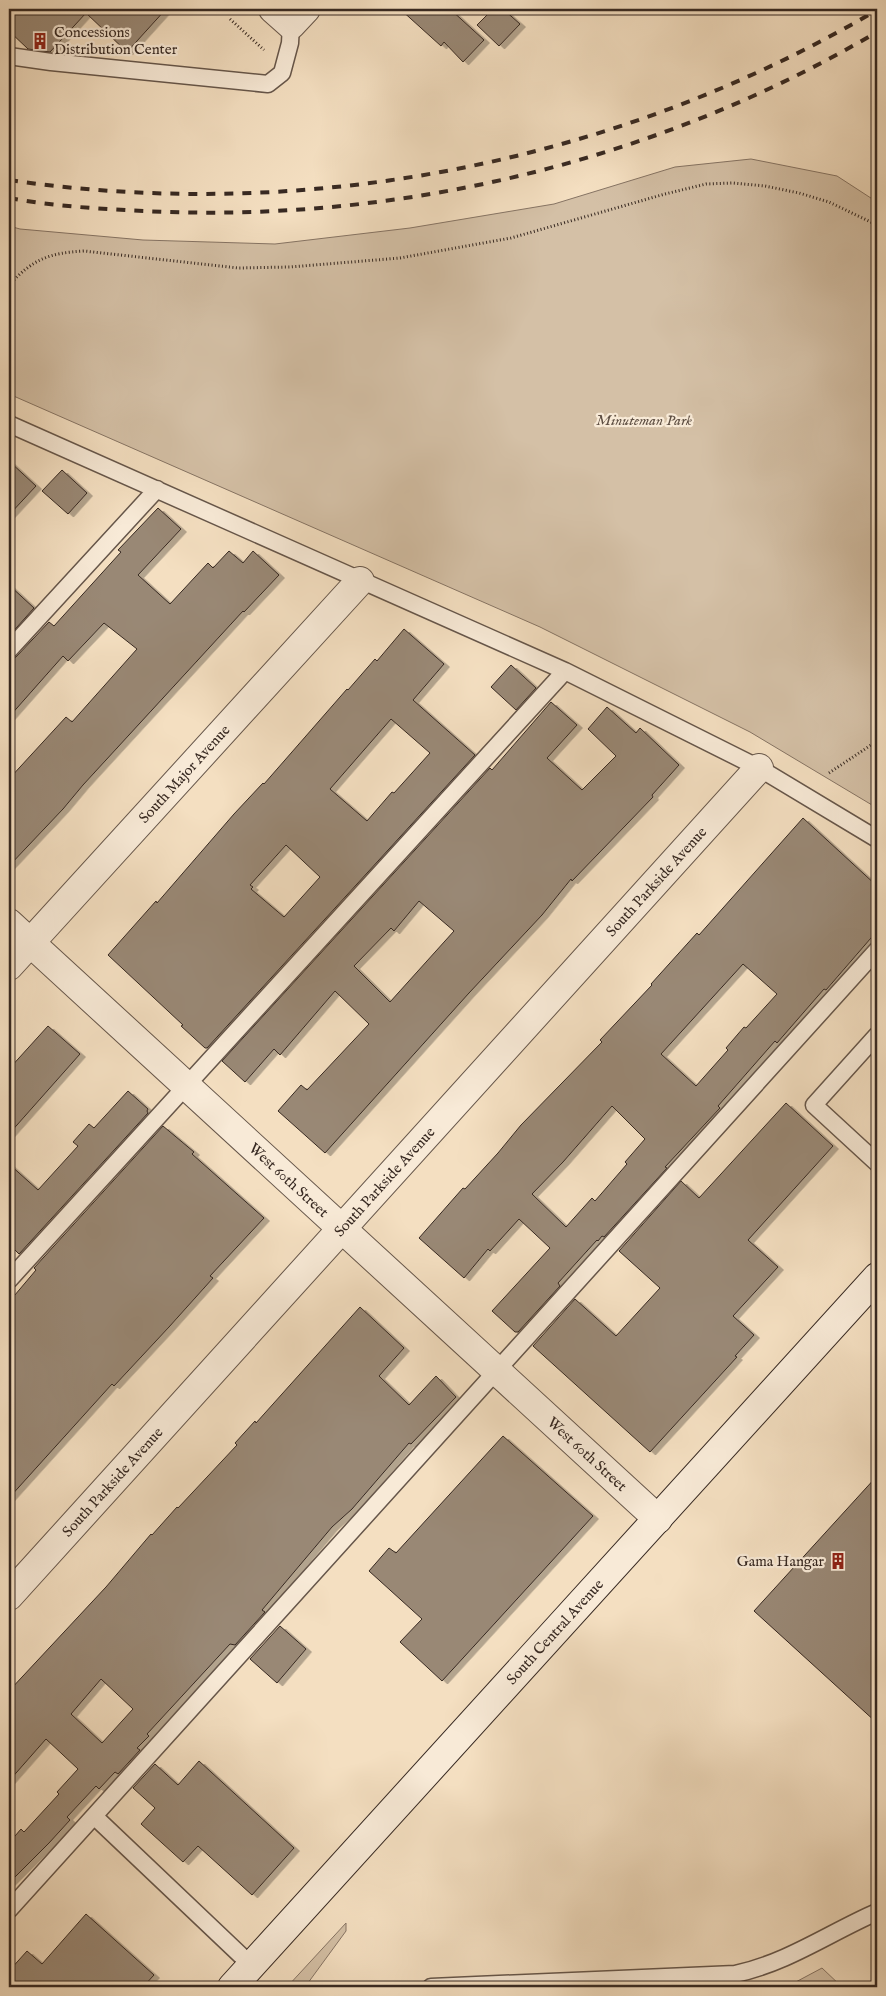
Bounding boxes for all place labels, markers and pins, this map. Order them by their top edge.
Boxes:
place label: Concessions Distribution Center [54,23,178,59]
building icon: Concessions Distribution Center [30,31,50,51]
building icon: Gama Hangar [828,1551,848,1571]
place label: Gama Hangar [737,1552,824,1571]

